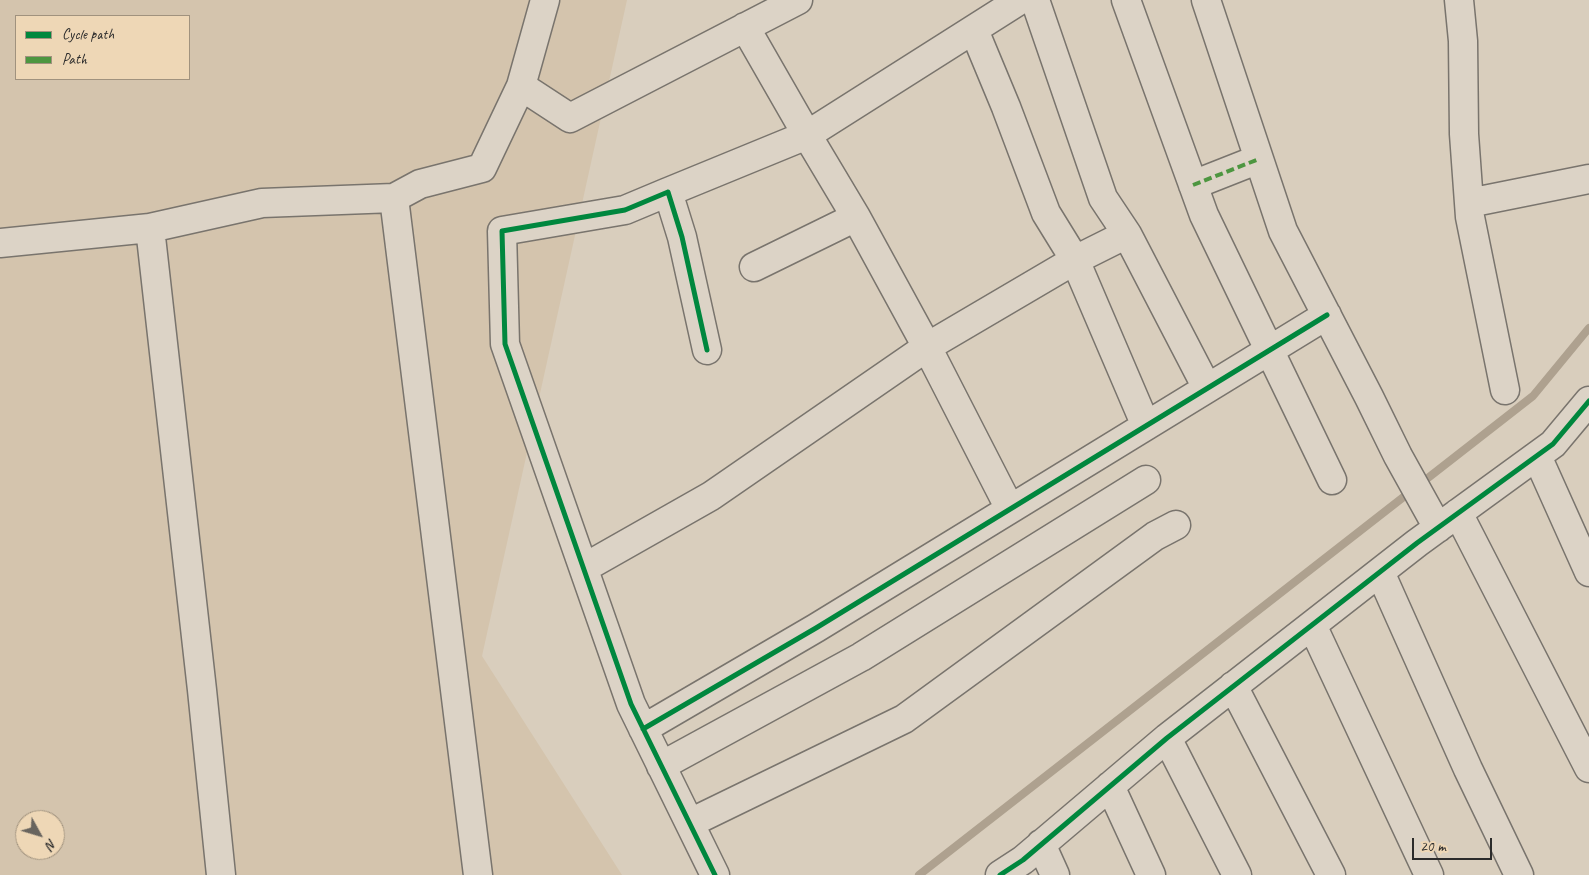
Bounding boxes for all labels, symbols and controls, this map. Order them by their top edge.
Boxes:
legend [15,15,190,80]
text: Cycle path [62,25,114,44]
text: Path [62,50,87,69]
north arrow [15,810,65,860]
scale bar [1414,828,1494,860]
text: N [42,835,61,853]
text: 20 m [1420,837,1446,856]

